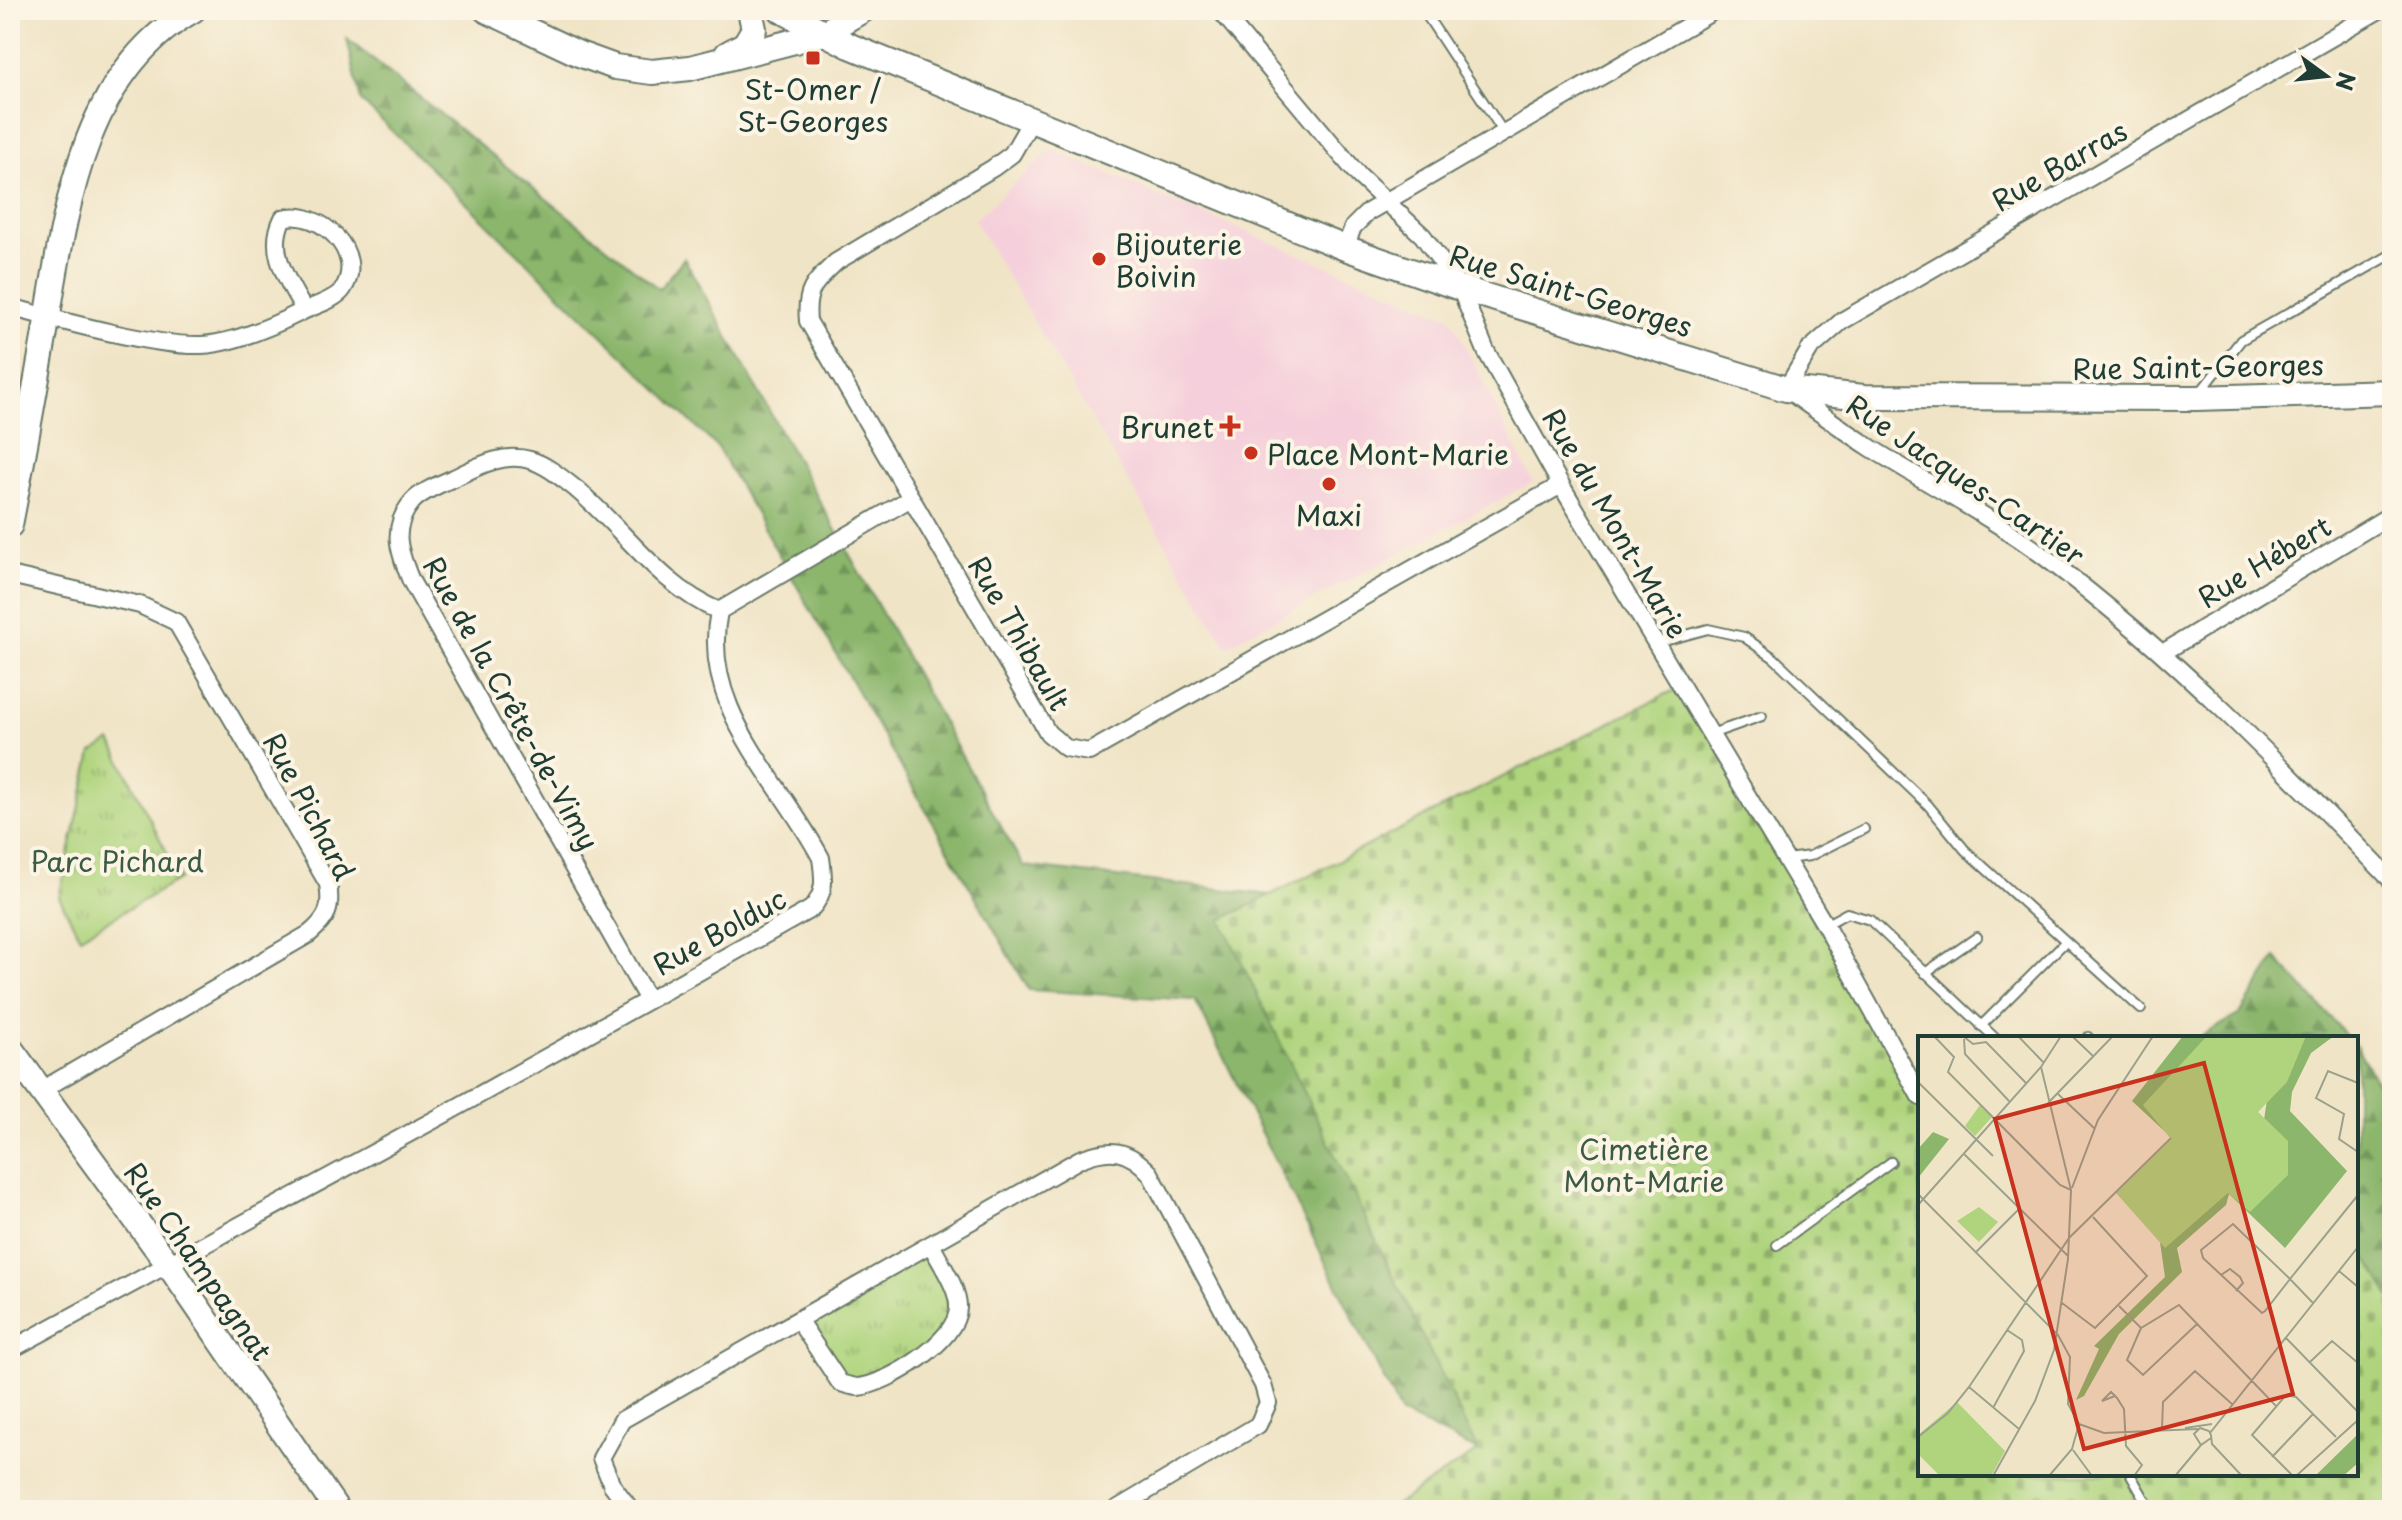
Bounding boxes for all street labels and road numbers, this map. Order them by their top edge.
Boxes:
street label: Rue Barras [1983,109,2135,221]
street label: Rue Saint-Georges [1444,233,1698,347]
street label: Rue Saint-Georges [2072,342,2324,390]
street label: Rue Jacques-Cartier [1838,383,2094,575]
street label: Rue du Mont-Marie [1533,400,1699,646]
street label: Rue Hébert [2189,504,2339,618]
street label: Rue de la Crête-de-Vimy [413,548,611,858]
street label: Rue Thibault [958,548,1082,718]
street label: Rue Pichard [253,725,367,887]
street label: Rue Bolduc [644,877,794,985]
street label: Rue Champagnat [114,1153,284,1369]

